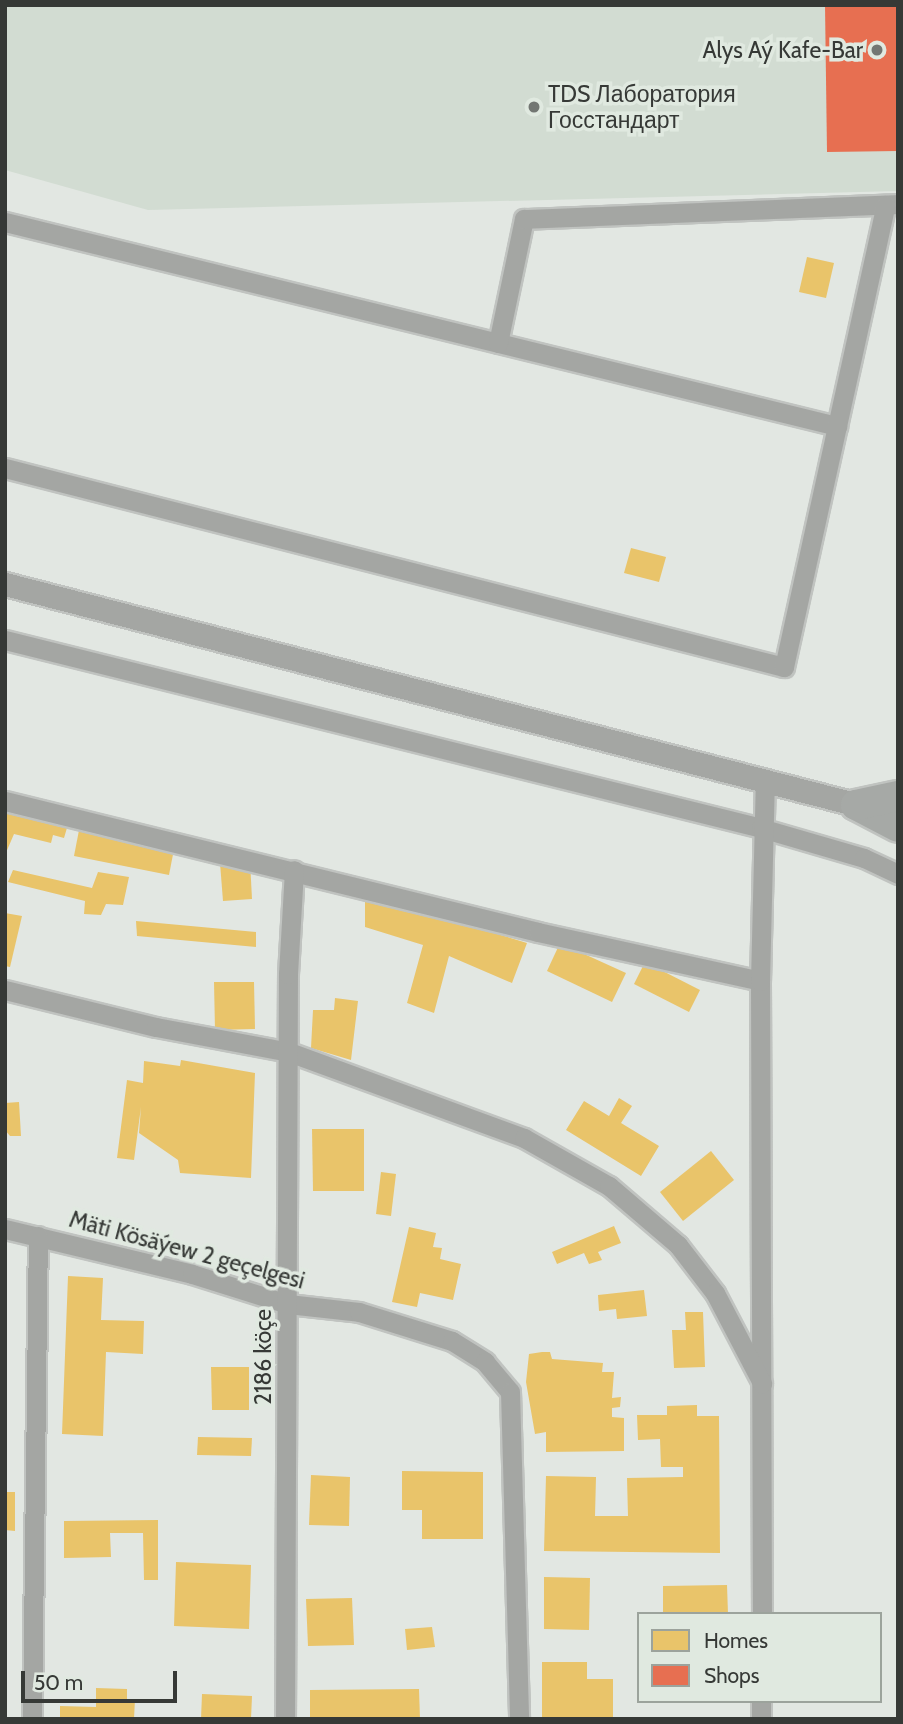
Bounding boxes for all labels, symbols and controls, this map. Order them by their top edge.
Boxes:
place label: Alys Aý Kafe-Bar [703,36,863,64]
marker: Alys Aý Kafe-Bar [869,42,885,58]
place label: TDS Лаборатория Госстандарт [548,80,736,134]
marker: TDS Лаборатория Госстандарт [526,99,542,115]
street label: Mäti Kösäýew 2 geçelgesi [66,1205,308,1295]
street label: 2186 köçe [249,1309,277,1405]
legend [637,1612,882,1703]
text: Homes [704,1628,768,1653]
scale bar [24,1658,180,1702]
text: Shops [704,1663,759,1688]
text: 50 m [34,1670,83,1695]

